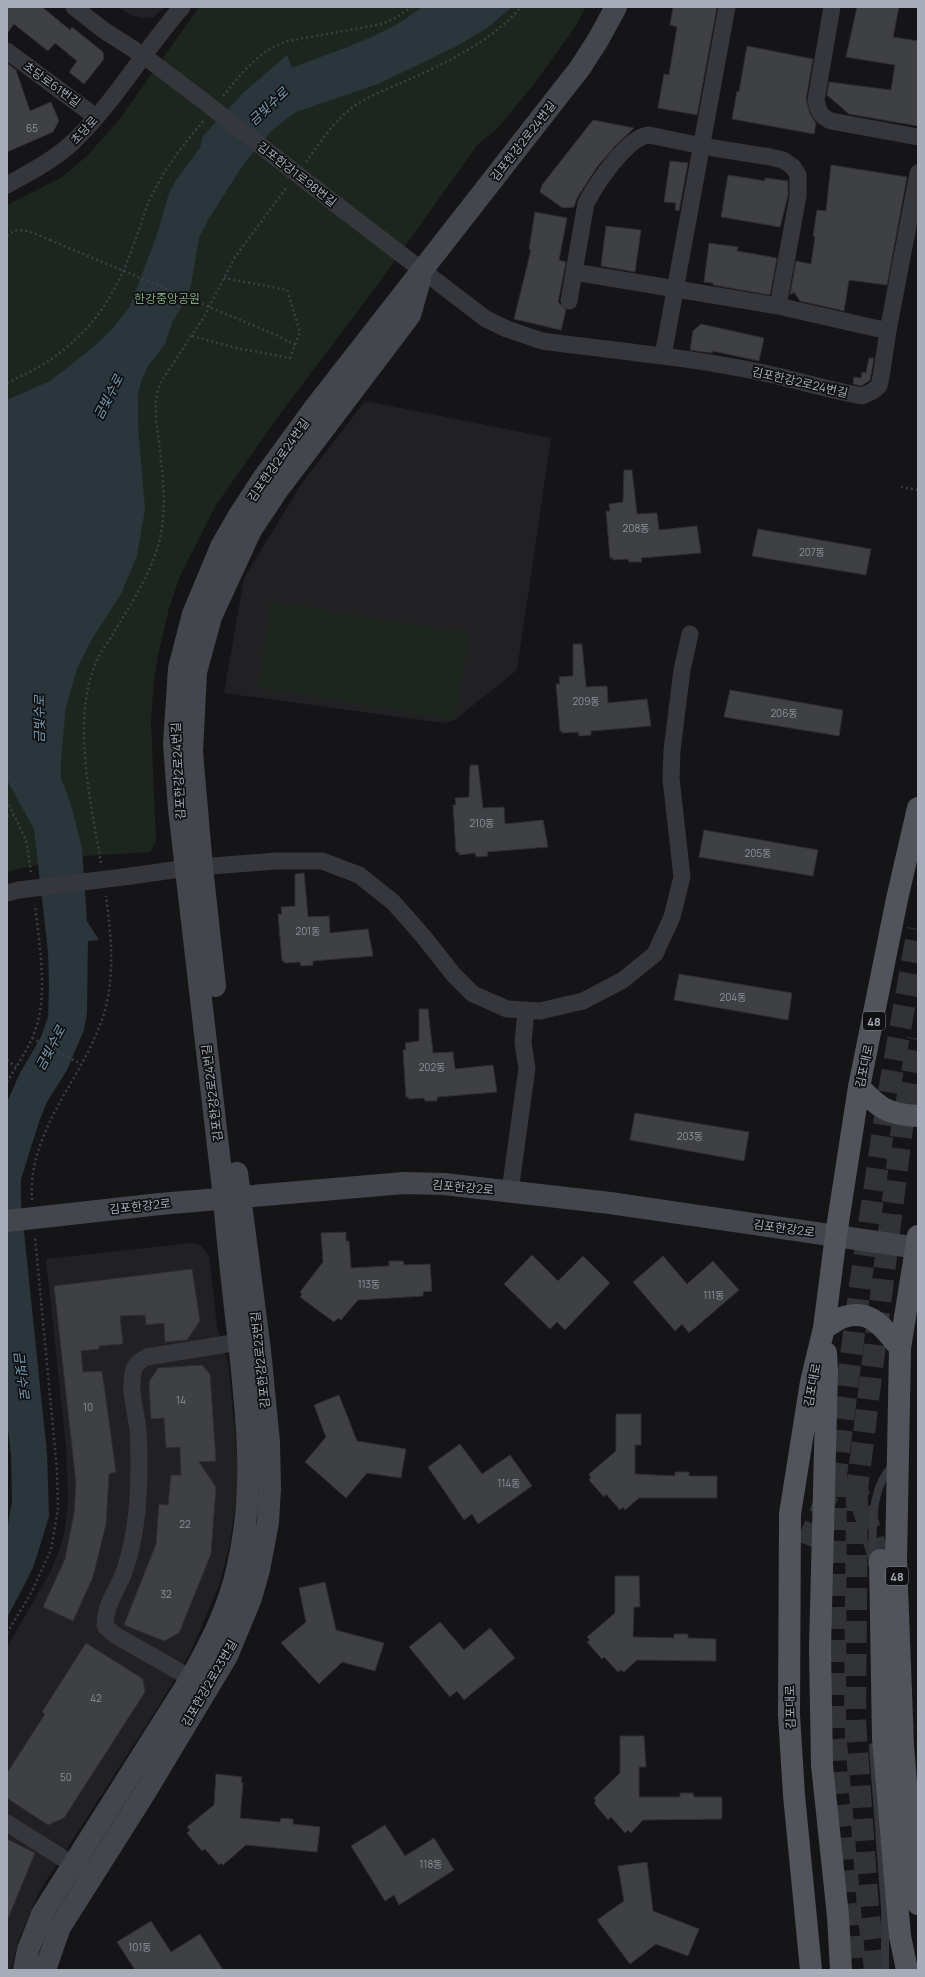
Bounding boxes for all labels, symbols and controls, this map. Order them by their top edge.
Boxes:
street label: 초당로61번길 [20,57,84,111]
water label: 금빛수로 [244,82,292,129]
street label: 김포한강2로24번길 [486,97,560,185]
street label: 초당로 [66,112,102,148]
house number: 65 [26,121,38,135]
street label: 김포한강1로98번길 [254,138,340,210]
park label: 한강중앙공원 [134,290,200,307]
street label: 김포한강2로24번길 [750,363,850,401]
water label: 금빛수로 [89,371,127,422]
street label: 김포한강2로24번길 [243,415,313,505]
house number: 208동 [623,521,649,535]
house number: 207동 [799,545,825,559]
water label: 금빛수로 [30,694,48,743]
house number: 209동 [572,694,600,708]
house number: 206동 [770,706,798,720]
street label: 김포한강2로24번길 [167,722,189,820]
house number: 210동 [470,816,494,830]
house number: 205동 [745,846,771,860]
house number: 201동 [296,924,320,938]
house number: 204동 [720,990,746,1004]
road number: 48 [863,1012,885,1030]
water label: 금빛수로 [31,1022,70,1073]
street label: 김포한강2로24번길 [198,1043,226,1143]
street label: 김포대로 [851,1043,877,1089]
house number: 202동 [419,1060,445,1074]
house number: 203동 [677,1129,703,1143]
street label: 김포한강2로 [431,1176,495,1198]
street label: 김포한강2로 [108,1194,172,1218]
street label: 김포한강2로 [752,1215,816,1241]
house number: 113동 [358,1277,380,1291]
house number: 111동 [704,1288,724,1302]
street label: 김포한강2로23번길 [246,1311,274,1409]
water label: 금빛수로 [10,1350,34,1401]
street label: 김포대로 [799,1362,825,1408]
house number: 14 [176,1393,186,1407]
house number: 10 [83,1400,93,1414]
house number: 114동 [498,1476,520,1490]
house number: 22 [179,1517,191,1531]
road number: 48 [886,1567,908,1585]
house number: 32 [160,1587,172,1601]
street label: 김포한강2로23번길 [177,1636,241,1730]
street label: 김포대로 [781,1685,799,1729]
house number: 42 [90,1691,102,1705]
house number: 50 [60,1770,72,1784]
house number: 118동 [420,1857,442,1871]
house number: 101동 [128,1940,152,1954]

